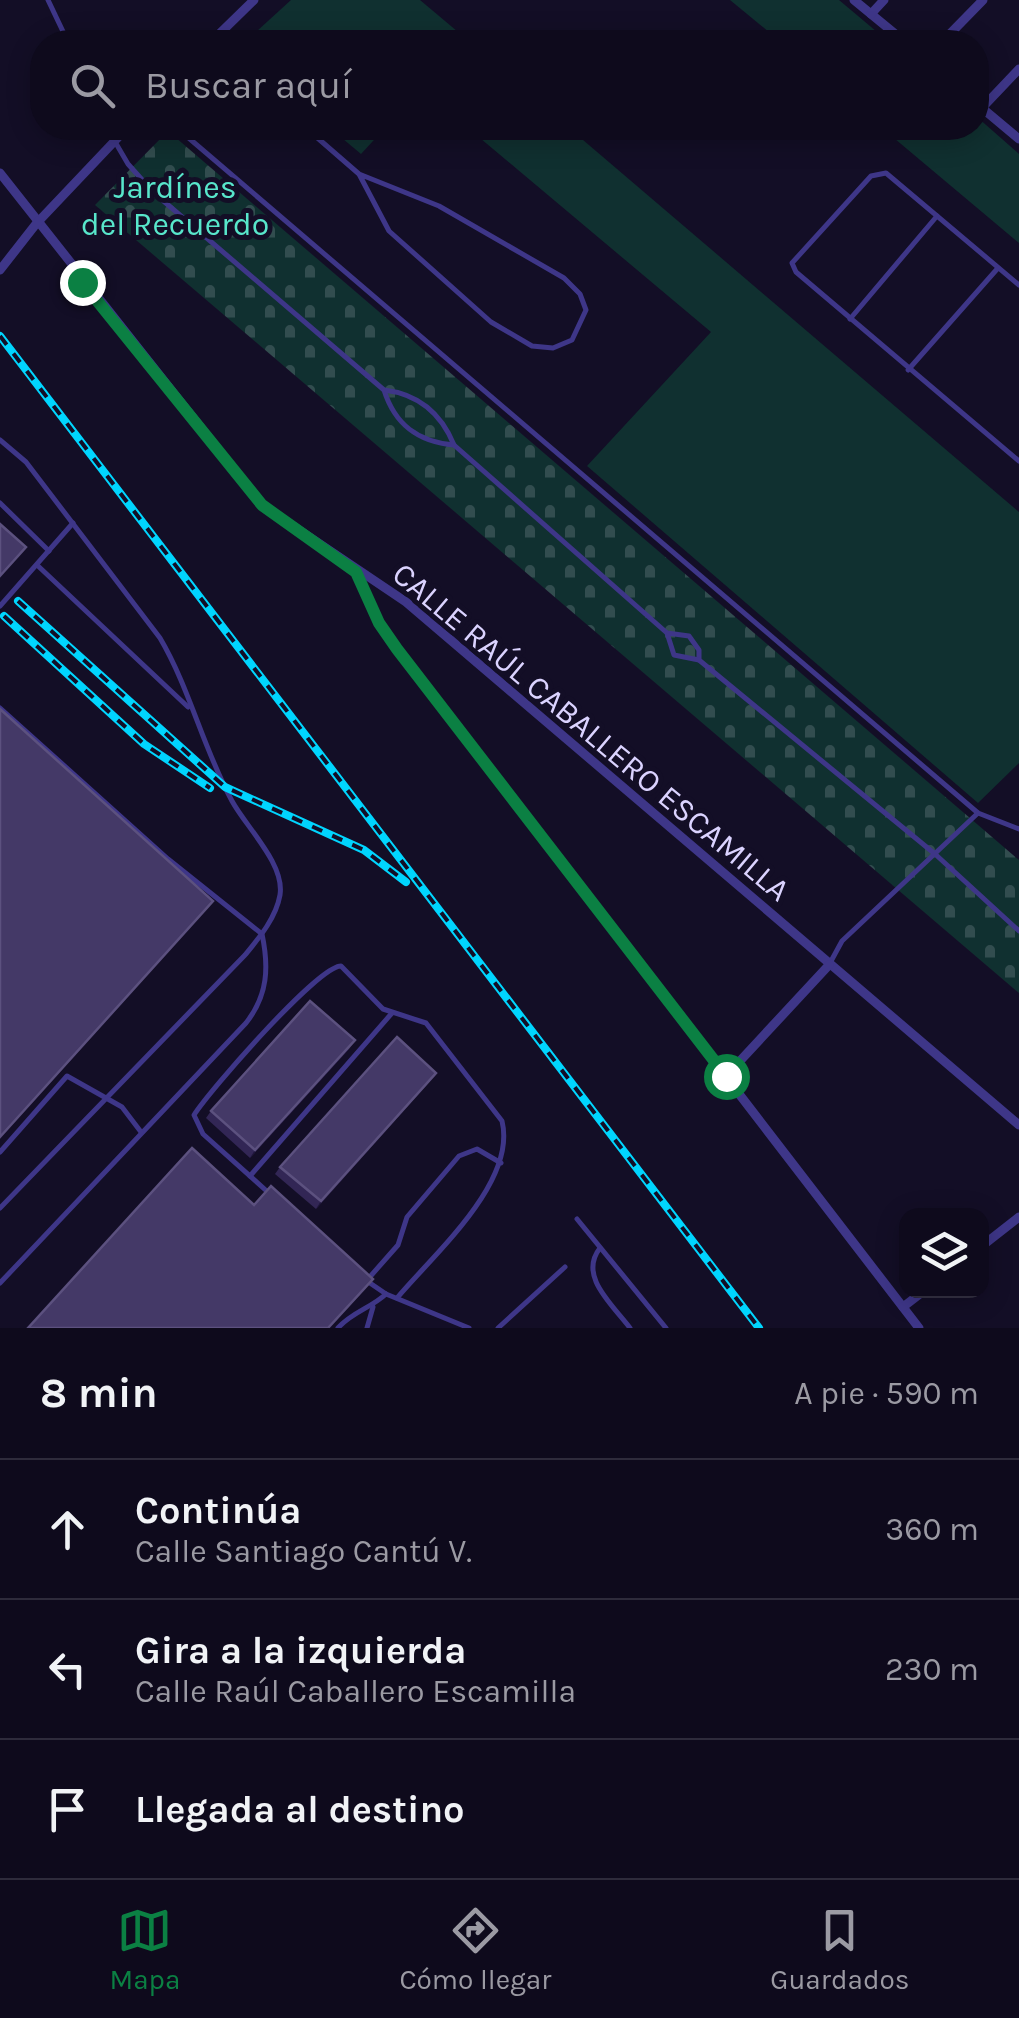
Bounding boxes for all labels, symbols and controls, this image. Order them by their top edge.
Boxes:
search box [30,30,989,140]
icon: search [65,58,120,113]
text: Buscar aquí [145,63,352,108]
park label: Jardínes del Recuerdo [81,169,269,243]
route end [60,260,106,306]
street label: CALLE RAÚL CABALLERO ESCAMILLA [385,553,798,909]
route start [704,1054,750,1100]
map controls [899,1208,989,1298]
button: layers [899,1208,989,1298]
text: 8 min [40,1368,158,1418]
text: A pie · 590 m [794,1375,979,1412]
text: Continúa [135,1488,301,1533]
icon: ahead [40,1502,95,1557]
text: 360 m [885,1511,979,1548]
text: Calle Santiago Cantú V. [135,1533,472,1570]
text: Gira a la izquierda [135,1628,467,1673]
icon: left [40,1642,95,1697]
text: 230 m [885,1651,979,1688]
text: Calle Raúl Caballero Escamilla [135,1673,576,1710]
icon: arrive [40,1782,95,1837]
text: Llegada al destino [135,1787,465,1832]
tab: Mapa [109,1903,180,1996]
tab: Cómo llegar [399,1903,551,1996]
tab: Guardados [770,1903,910,1996]

